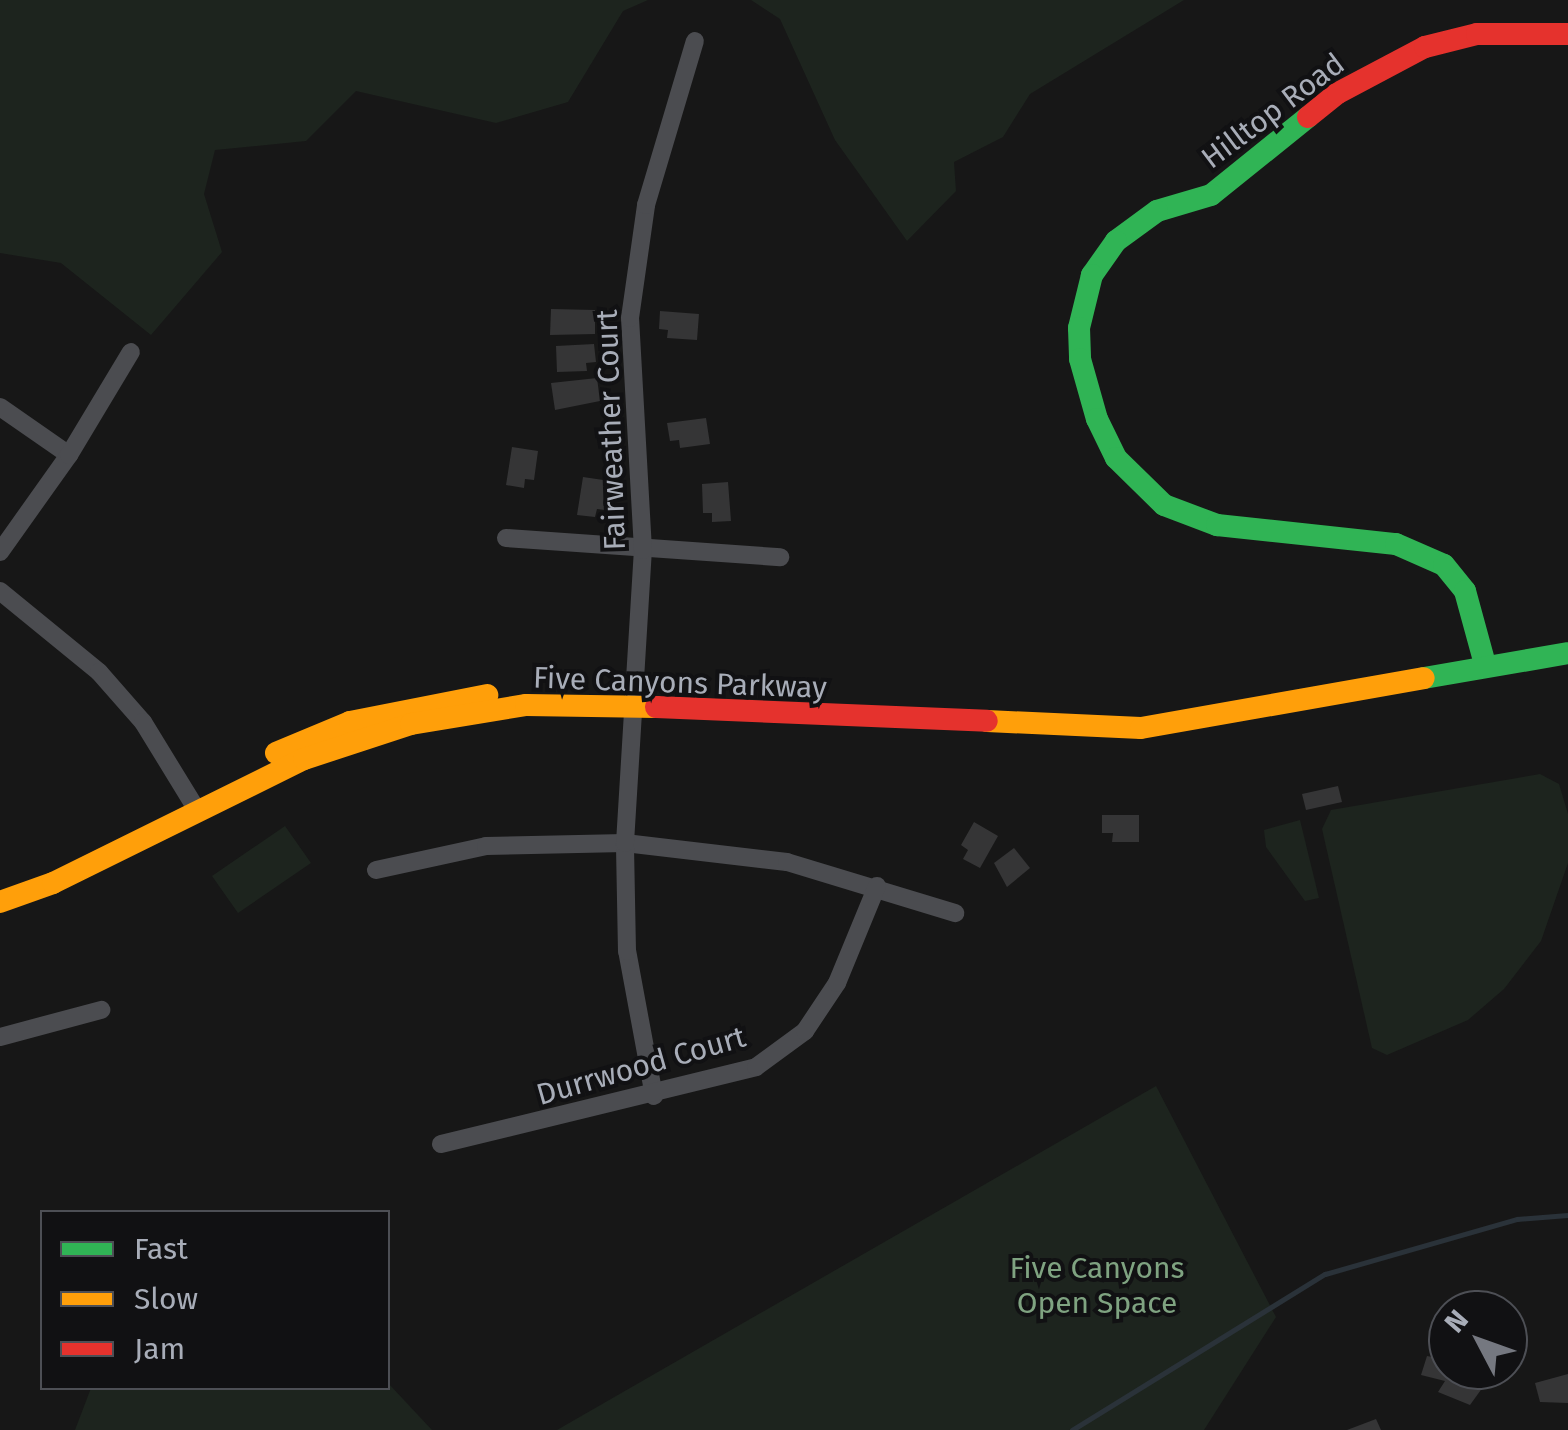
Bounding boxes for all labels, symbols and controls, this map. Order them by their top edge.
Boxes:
street label: Hilltop Road [1195,46,1351,176]
street label: Fairweather Court [589,309,633,551]
street label: Five Canyons Parkway [533,660,827,706]
street label: Durrwood Court [532,1019,750,1113]
legend [40,1210,390,1390]
text: Fast [134,1231,188,1267]
park label: Five Canyons Open Space [1009,1250,1185,1320]
text: Slow [134,1281,198,1317]
north arrow [1428,1290,1528,1390]
text: N [1438,1303,1475,1339]
text: Jam [134,1331,185,1367]

